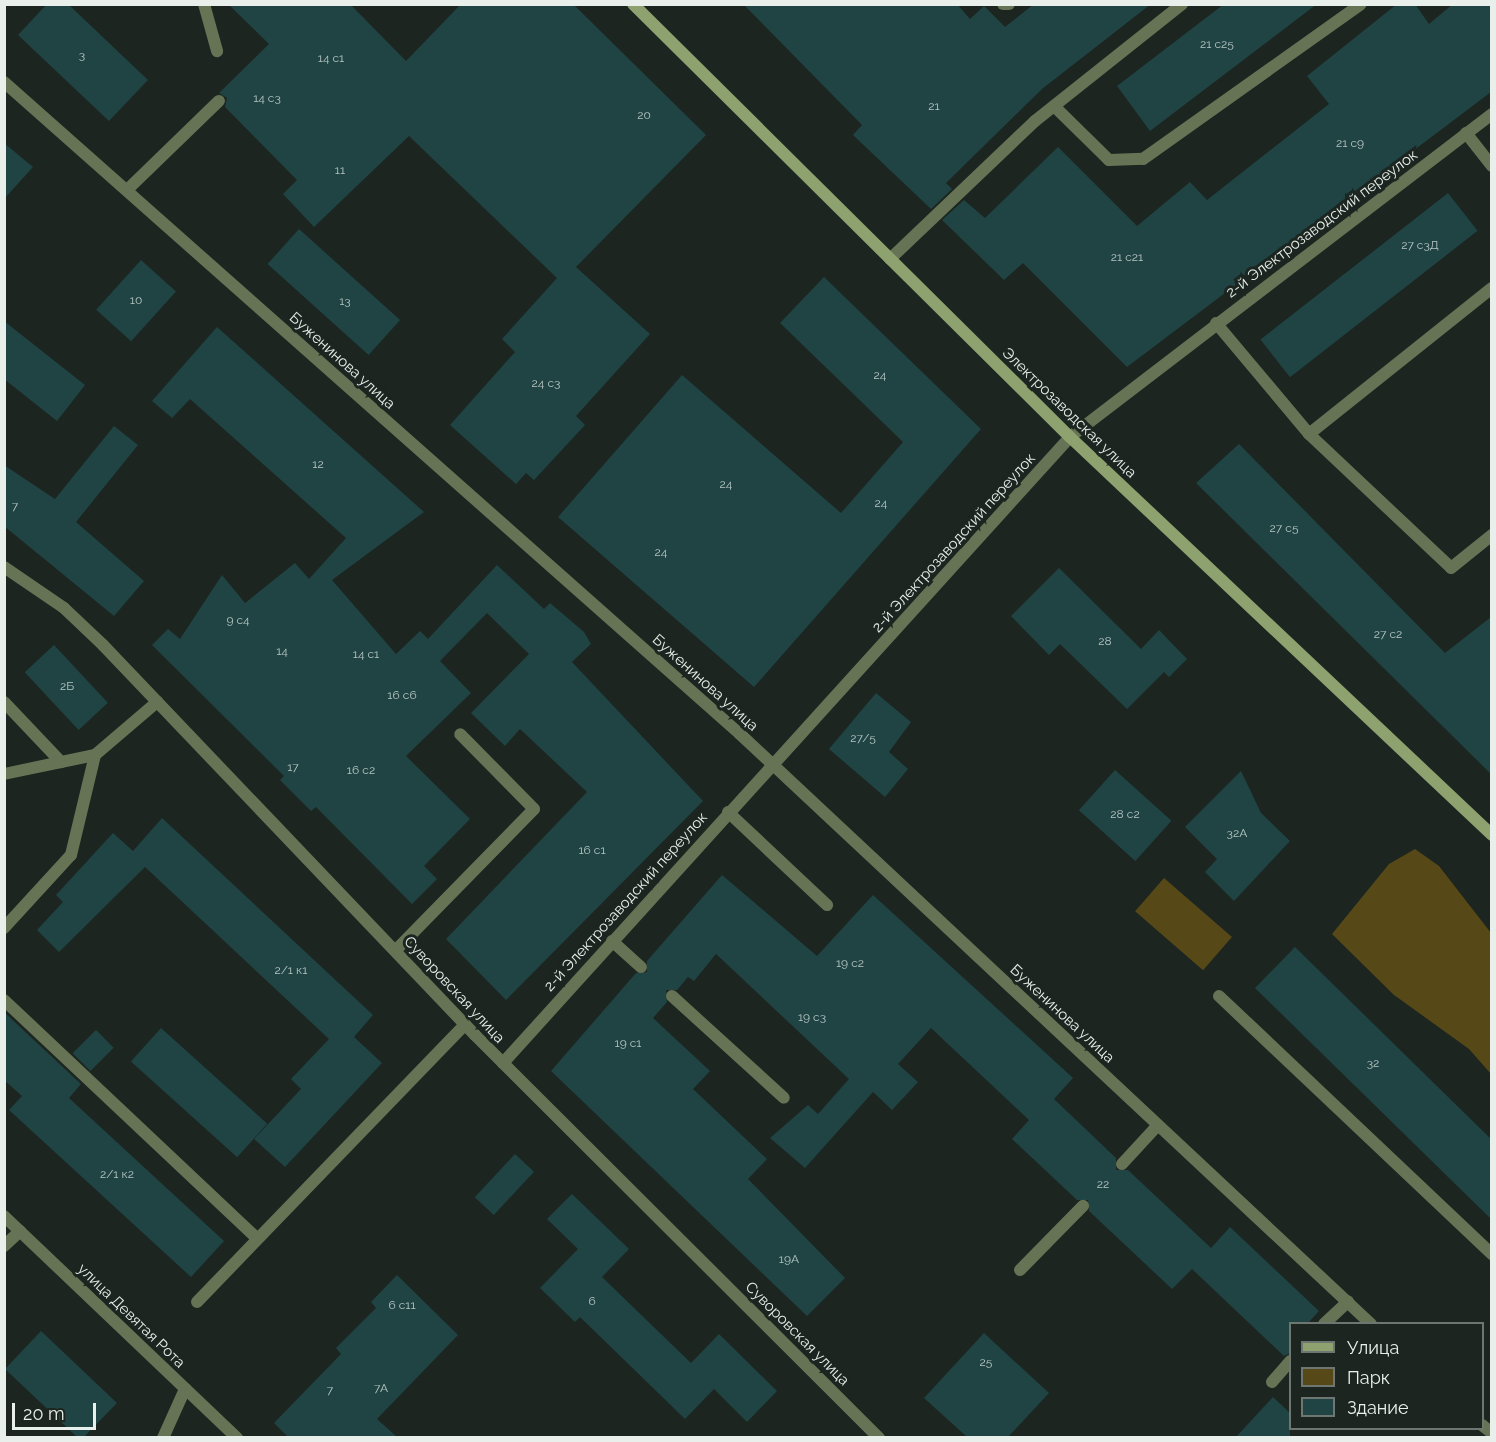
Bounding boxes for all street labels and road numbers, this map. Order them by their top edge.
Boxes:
street label: 2-й Электрозаводский переулок [1223,146,1421,302]
street label: Буженинова улица [285,309,399,413]
street label: Электрозаводская улица [998,344,1140,482]
street label: 2-й Электрозаводский переулок [869,450,1039,636]
street label: Буженинова улица [648,631,762,735]
street label: 2-й Электрозаводский переулок [541,809,711,995]
street label: Суворовская улица [400,933,508,1047]
street label: Буженинова улица [1006,961,1118,1067]
street label: улица Девятая Рота [73,1260,189,1372]
street label: Суворовская улица [741,1278,853,1390]

